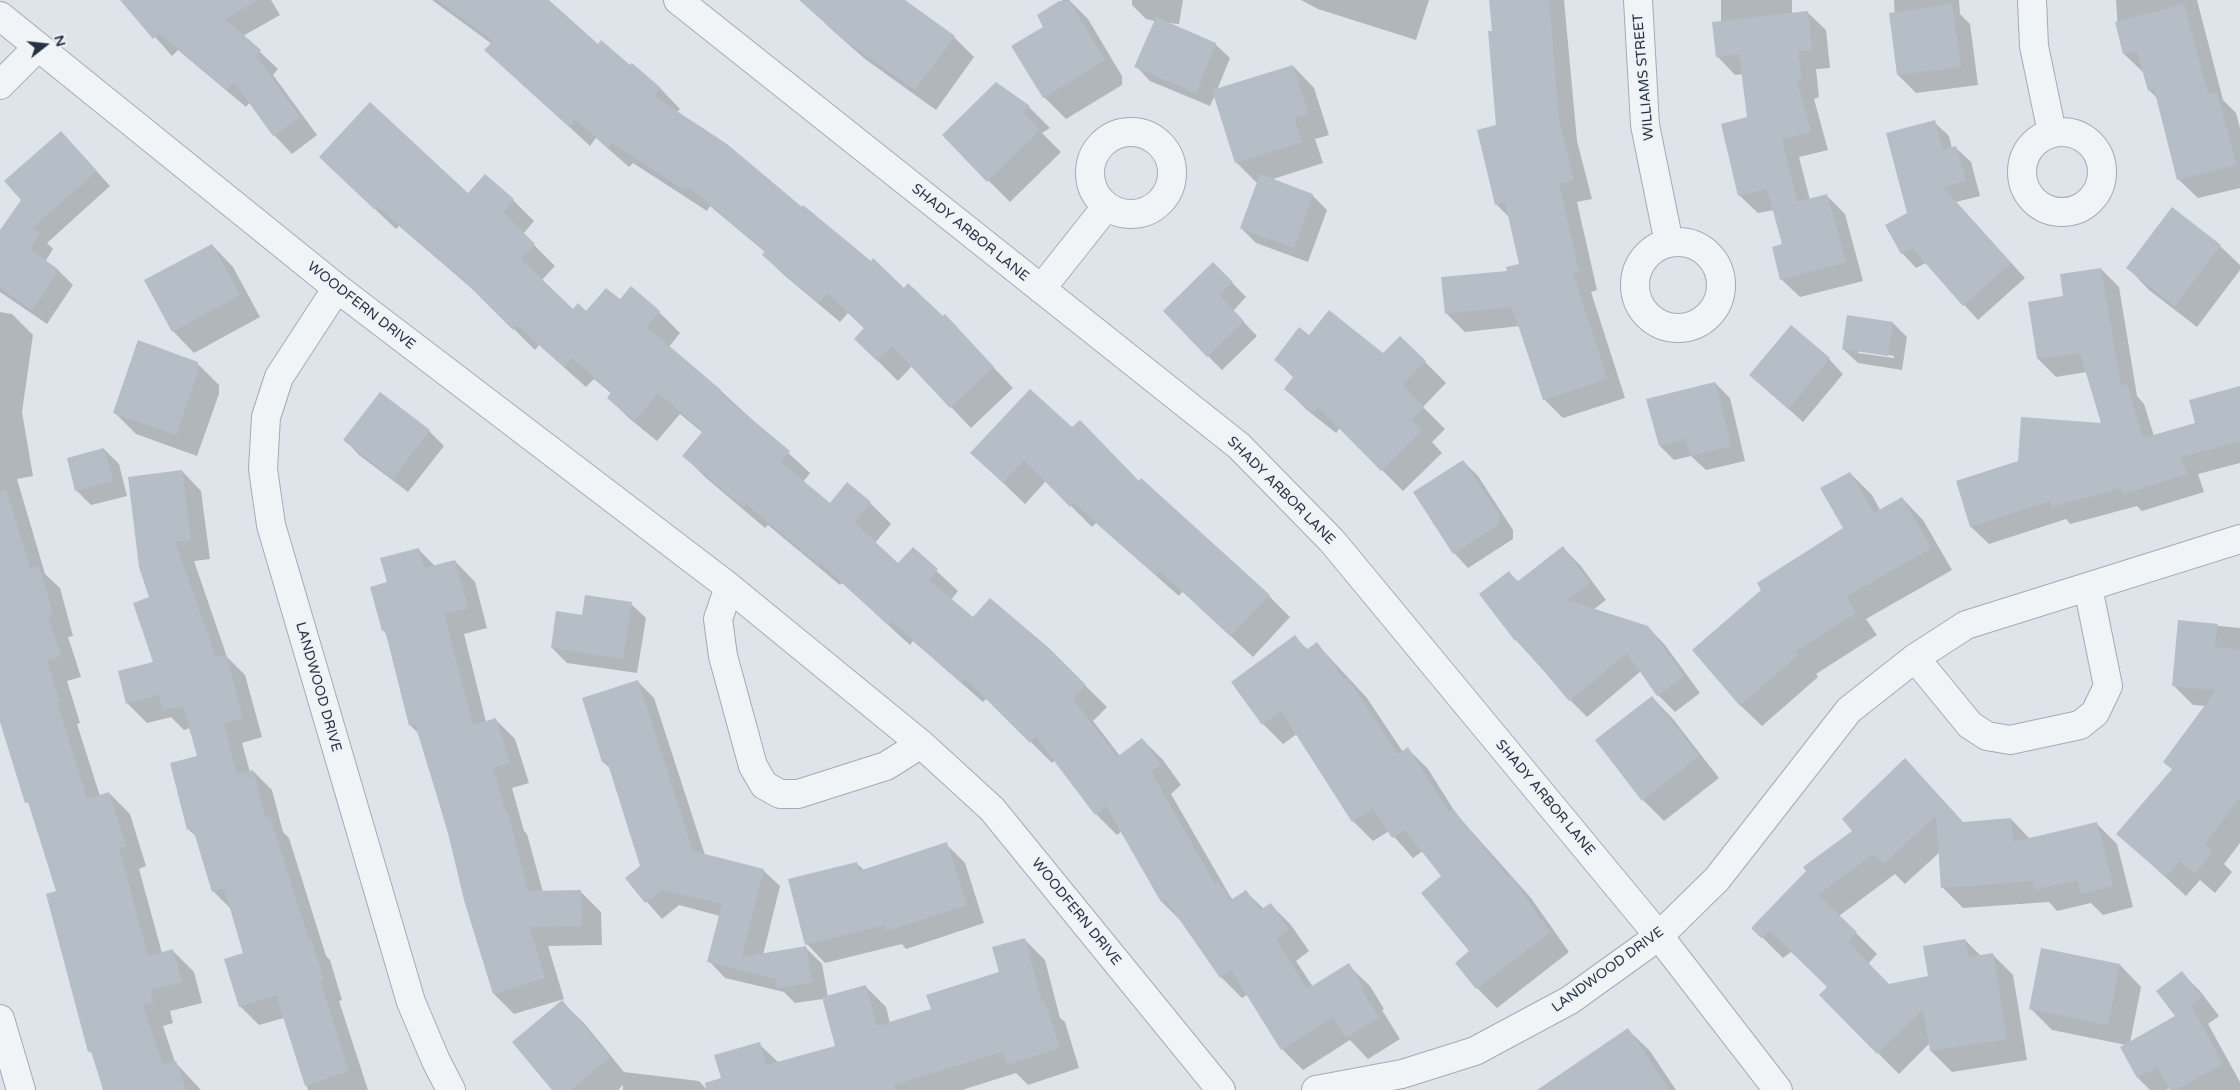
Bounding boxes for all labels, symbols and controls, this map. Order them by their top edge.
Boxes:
street label: WILLIAMS STREET [1630,13,1658,141]
north arrow [20,20,70,70]
text: N [50,33,70,48]
street label: SHADY ARBOR LANE [908,181,1032,285]
street label: WOODFERN DRIVE [303,258,419,354]
street label: SHADY ARBOR LANE [1224,434,1338,548]
street label: LANDWOOD DRIVE [291,620,345,754]
street label: SHADY ARBOR LANE [1492,737,1598,859]
street label: WOODFERN DRIVE [1028,855,1124,969]
street label: LANDWOOD DRIVE [1549,924,1667,1016]

